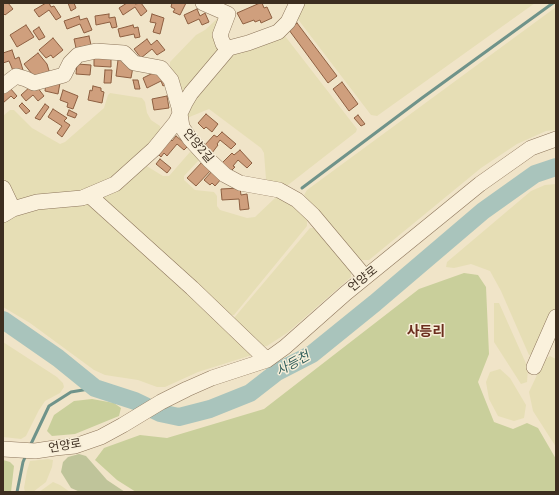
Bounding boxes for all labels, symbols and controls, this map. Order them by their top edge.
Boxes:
street label: 언양2길 [180,126,216,166]
street label: 언양로 [346,263,380,295]
district label: 사등리 [407,324,445,340]
water label: 사등천 [274,348,312,380]
street label: 언양로 [47,436,83,456]

